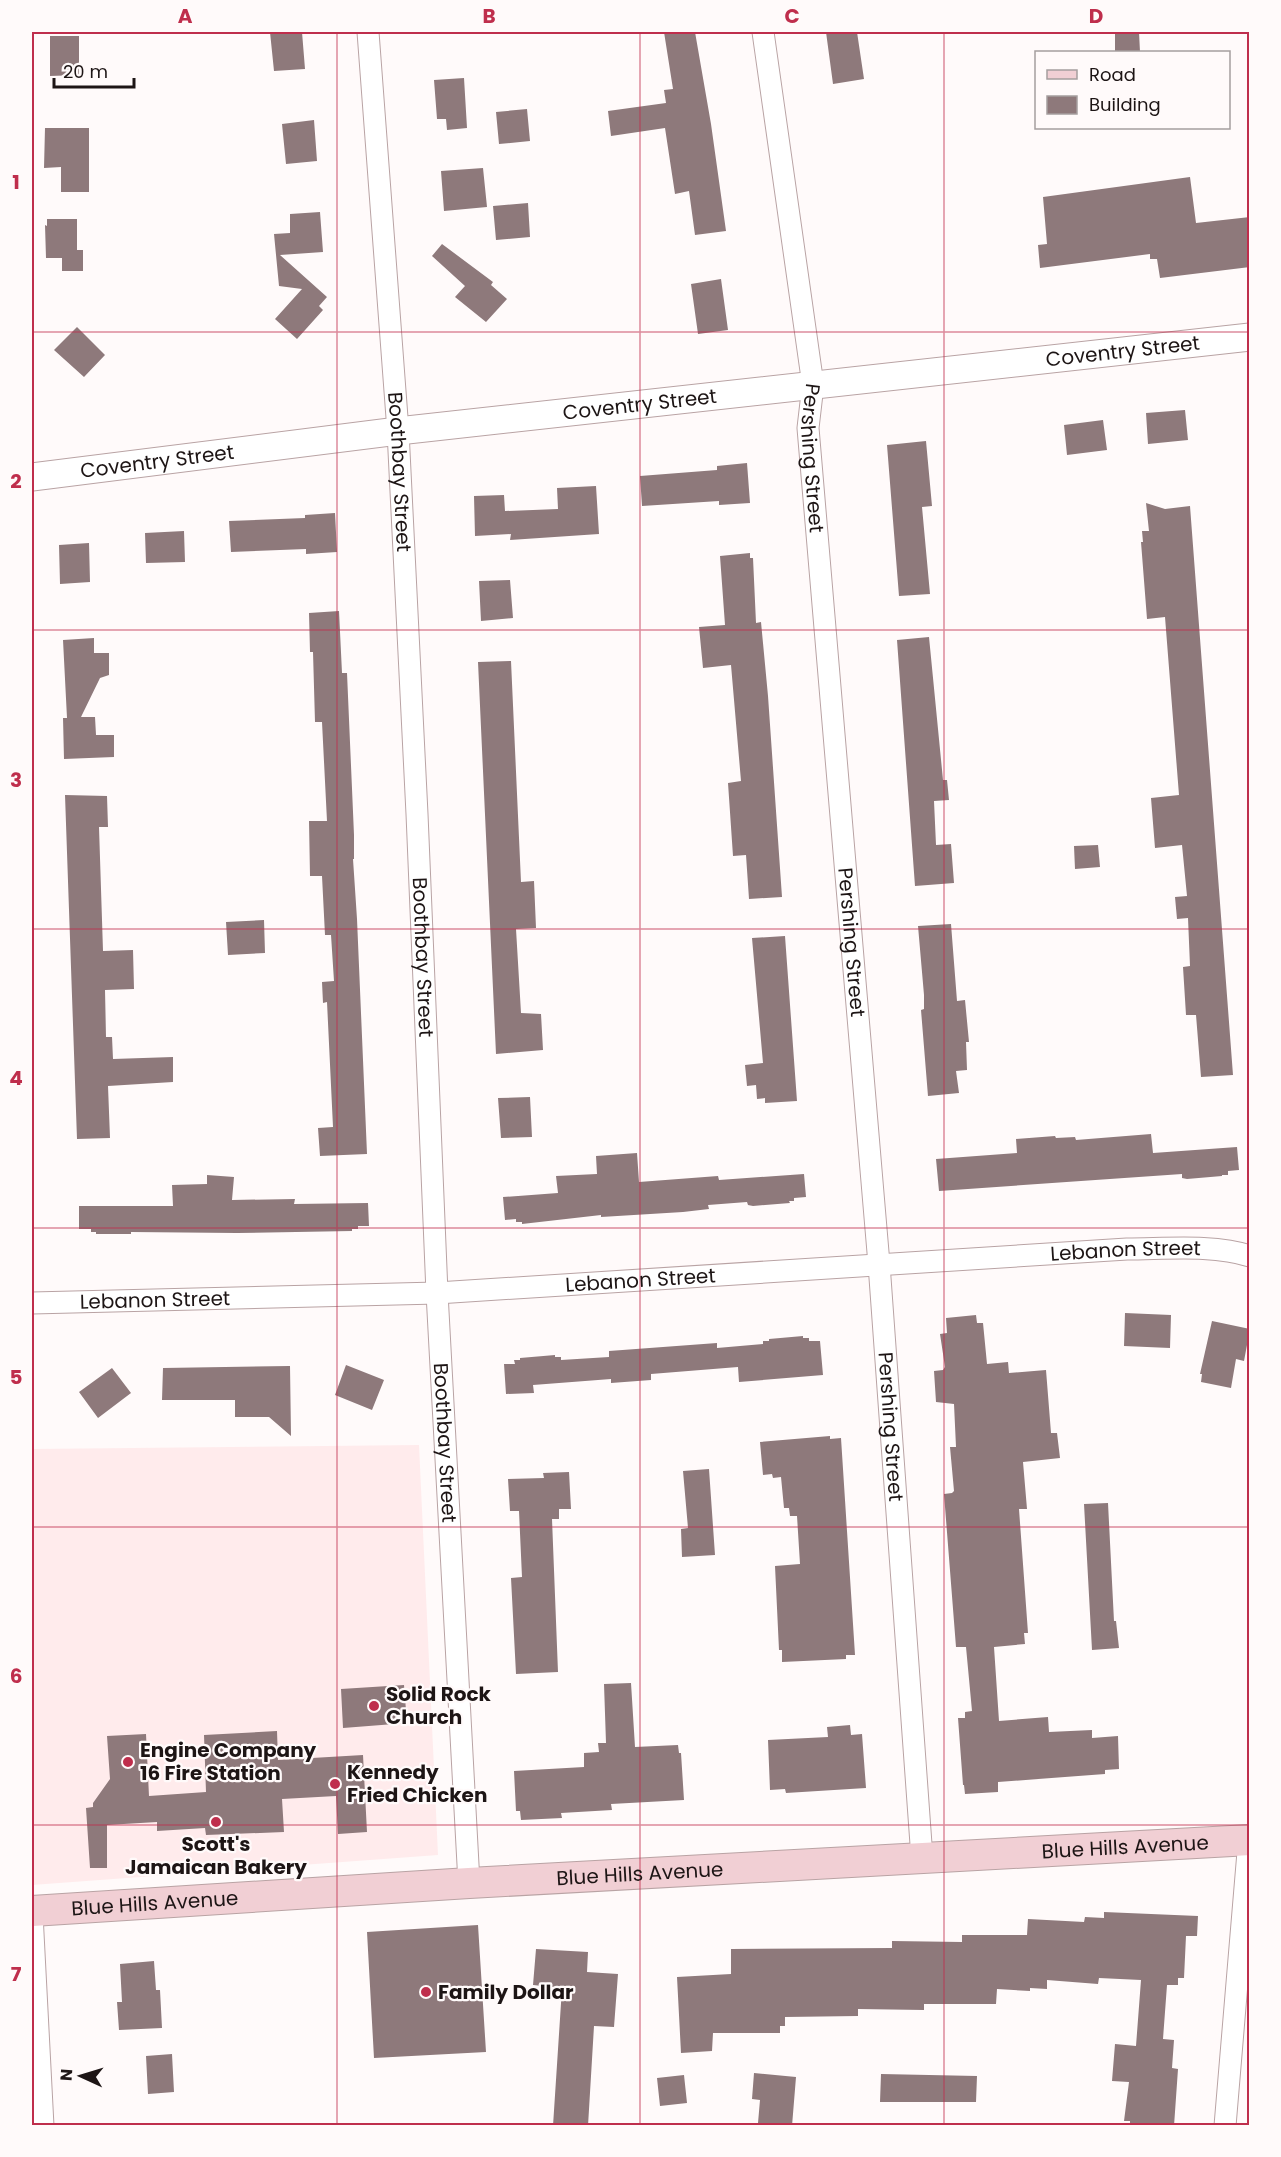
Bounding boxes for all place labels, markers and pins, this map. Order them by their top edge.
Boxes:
place label: Solid Rock Church [386,1680,492,1731]
marker: Solid Rock Church [367,1699,381,1713]
place label: Engine Company 16 Fire Station [140,1736,317,1787]
marker: Engine Company 16 Fire Station [121,1755,135,1769]
place label: Kennedy Fried Chicken [347,1758,487,1809]
marker: Kennedy Fried Chicken [328,1777,342,1791]
marker: Scott's Jamaican Bakery [209,1815,223,1829]
place label: Scott's Jamaican Bakery [125,1830,307,1881]
place label: Family Dollar [438,1978,574,2006]
marker: Family Dollar [419,1985,433,1999]

